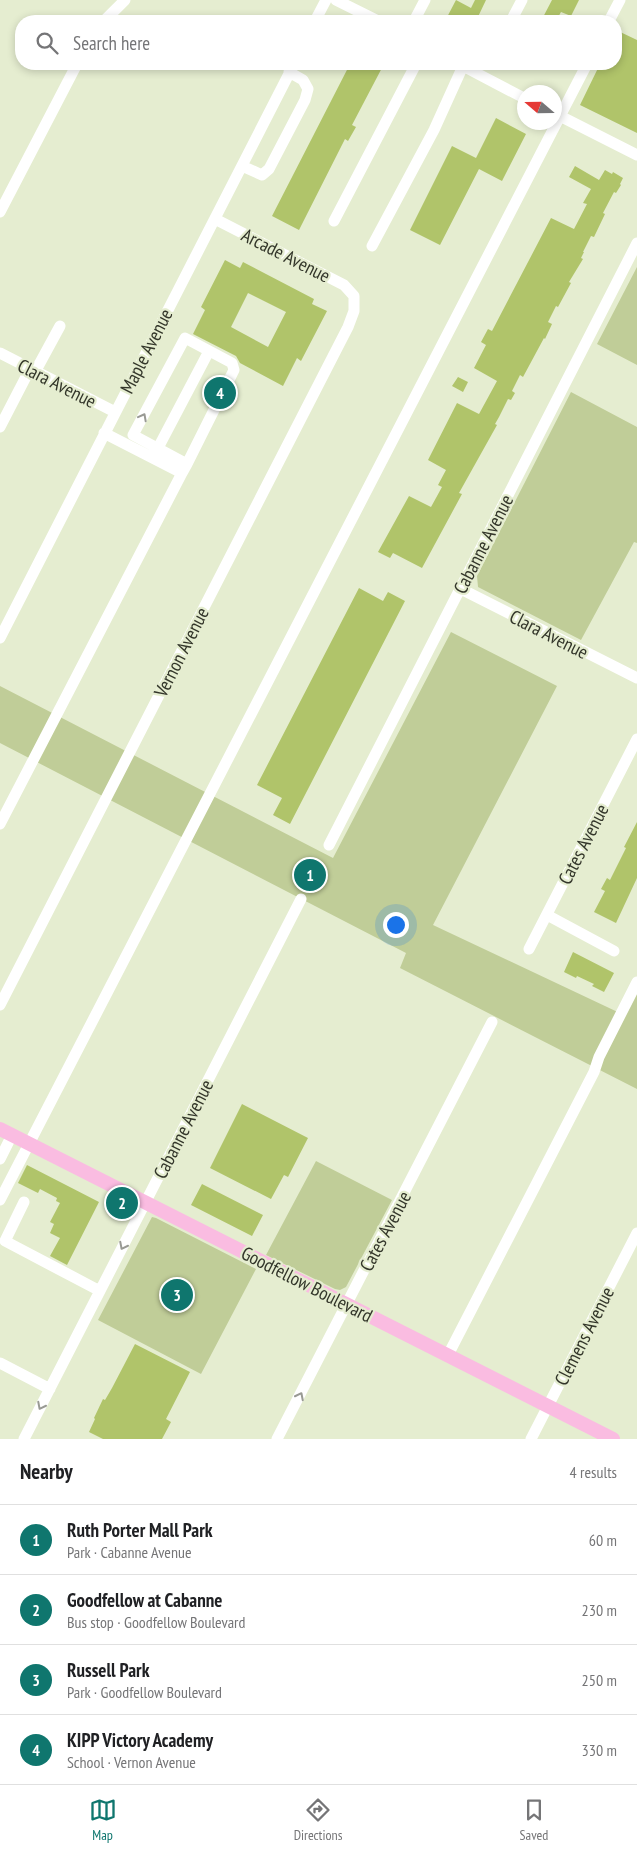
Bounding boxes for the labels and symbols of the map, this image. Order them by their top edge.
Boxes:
north arrow [517,85,562,130]
street label: Arcade Avenue [238,222,334,288]
street label: Maple Avenue [114,305,178,397]
street label: Clara Avenue [14,353,100,413]
pin: 4 [204,374,236,412]
one-way arrow [137,413,147,422]
street label: Cabanne Avenue [448,490,518,598]
street label: Vernon Avenue [148,603,214,702]
street label: Clara Avenue [506,604,592,664]
street label: Cates Avenue [553,800,614,888]
pin: 1 [294,856,326,894]
your location [383,912,409,938]
street label: Cabanne Avenue [148,1075,218,1183]
pin: 2 [106,1184,138,1222]
street label: Cates Avenue [354,1187,416,1275]
one-way arrow [119,1241,129,1250]
street label: Goodfellow Boulevard [237,1241,377,1327]
pin: 3 [161,1276,193,1314]
street label: Clemens Avenue [549,1283,619,1389]
one-way arrow [294,1392,304,1401]
one-way arrow [37,1401,47,1410]

